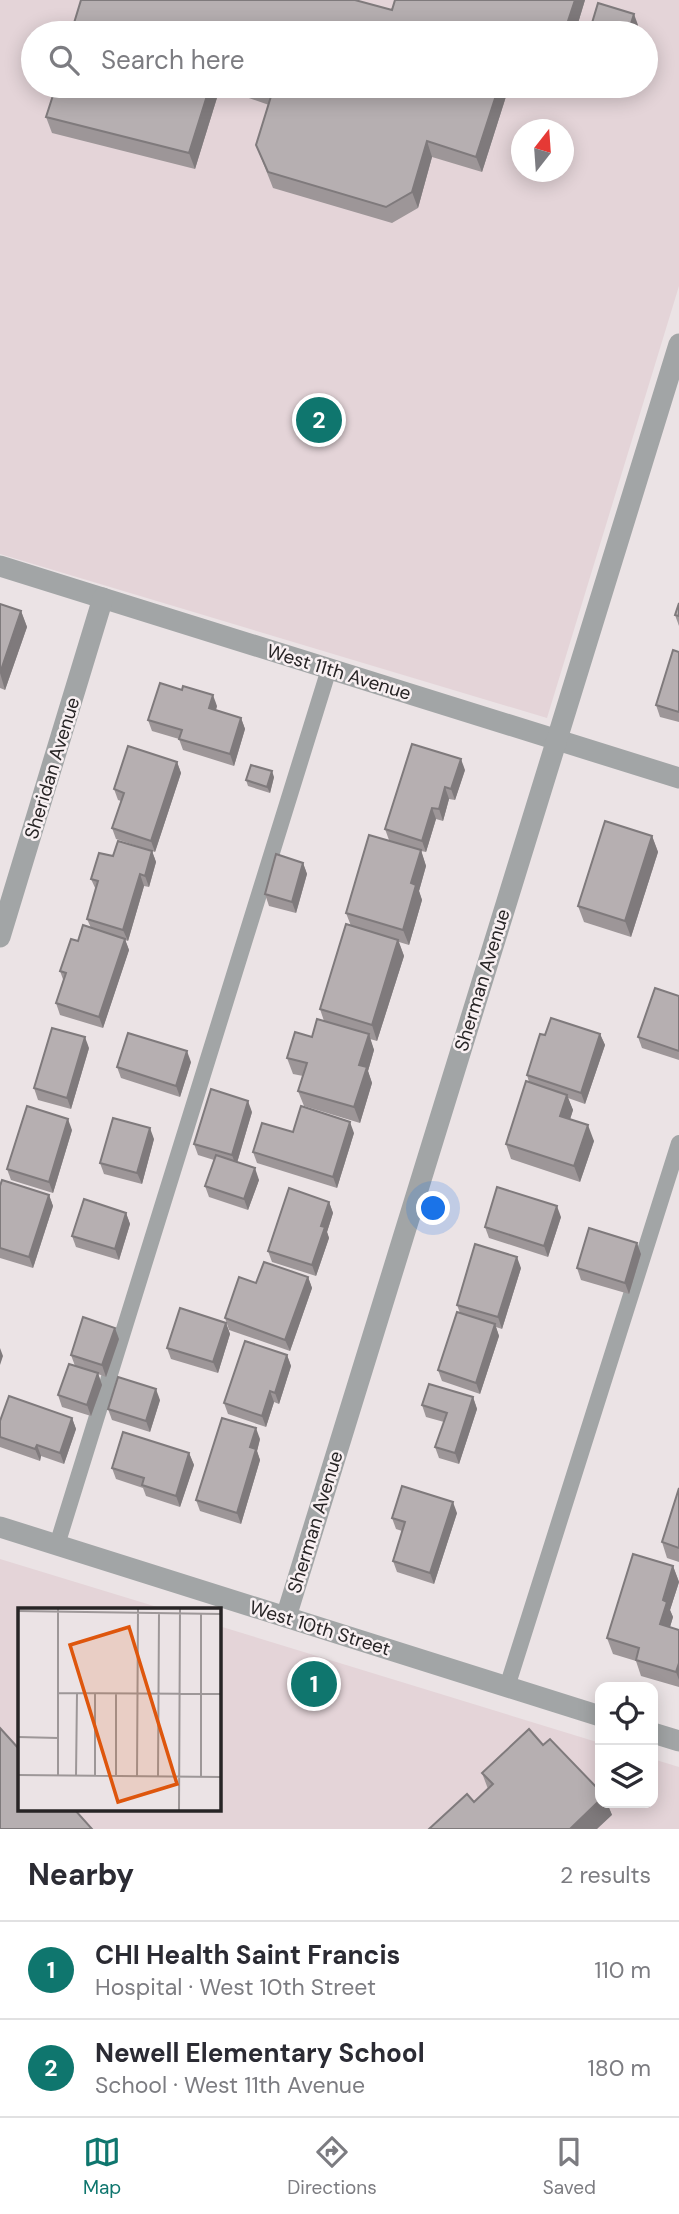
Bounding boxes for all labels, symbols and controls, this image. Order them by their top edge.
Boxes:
search box [21,21,658,98]
icon: search [45,41,83,79]
text: Search here [101,43,244,77]
north arrow [511,119,574,182]
pin: 2 [296,394,342,446]
street label: West 11th Avenue [264,638,414,706]
street label: Sheridan Avenue [19,694,85,842]
street label: Sherman Avenue [448,906,516,1054]
your location [416,1191,450,1225]
street label: Sherman Avenue [281,1448,349,1596]
street label: West 10th Street [247,1595,393,1661]
inset map [18,1608,220,1812]
pin: 1 [291,1658,337,1710]
map controls [595,1682,658,1808]
button: locate [595,1682,658,1745]
button: layers [595,1745,658,1808]
text: Nearby [28,1855,134,1894]
text: 2 results [560,1860,651,1890]
text: CHI Health Saint Francis [95,1938,400,1972]
text: 1 [47,1955,55,1985]
text: 110 m [594,1955,651,1985]
text: Hospital · West 10th Street [95,1972,376,2002]
text: Newell Elementary School [95,2036,425,2070]
text: 2 [44,2053,58,2083]
text: 180 m [587,2053,651,2083]
text: School · West 11th Avenue [95,2070,365,2100]
tab: Map [83,2133,121,2200]
tab: Directions [287,2133,377,2200]
tab: Saved [543,2133,596,2200]

